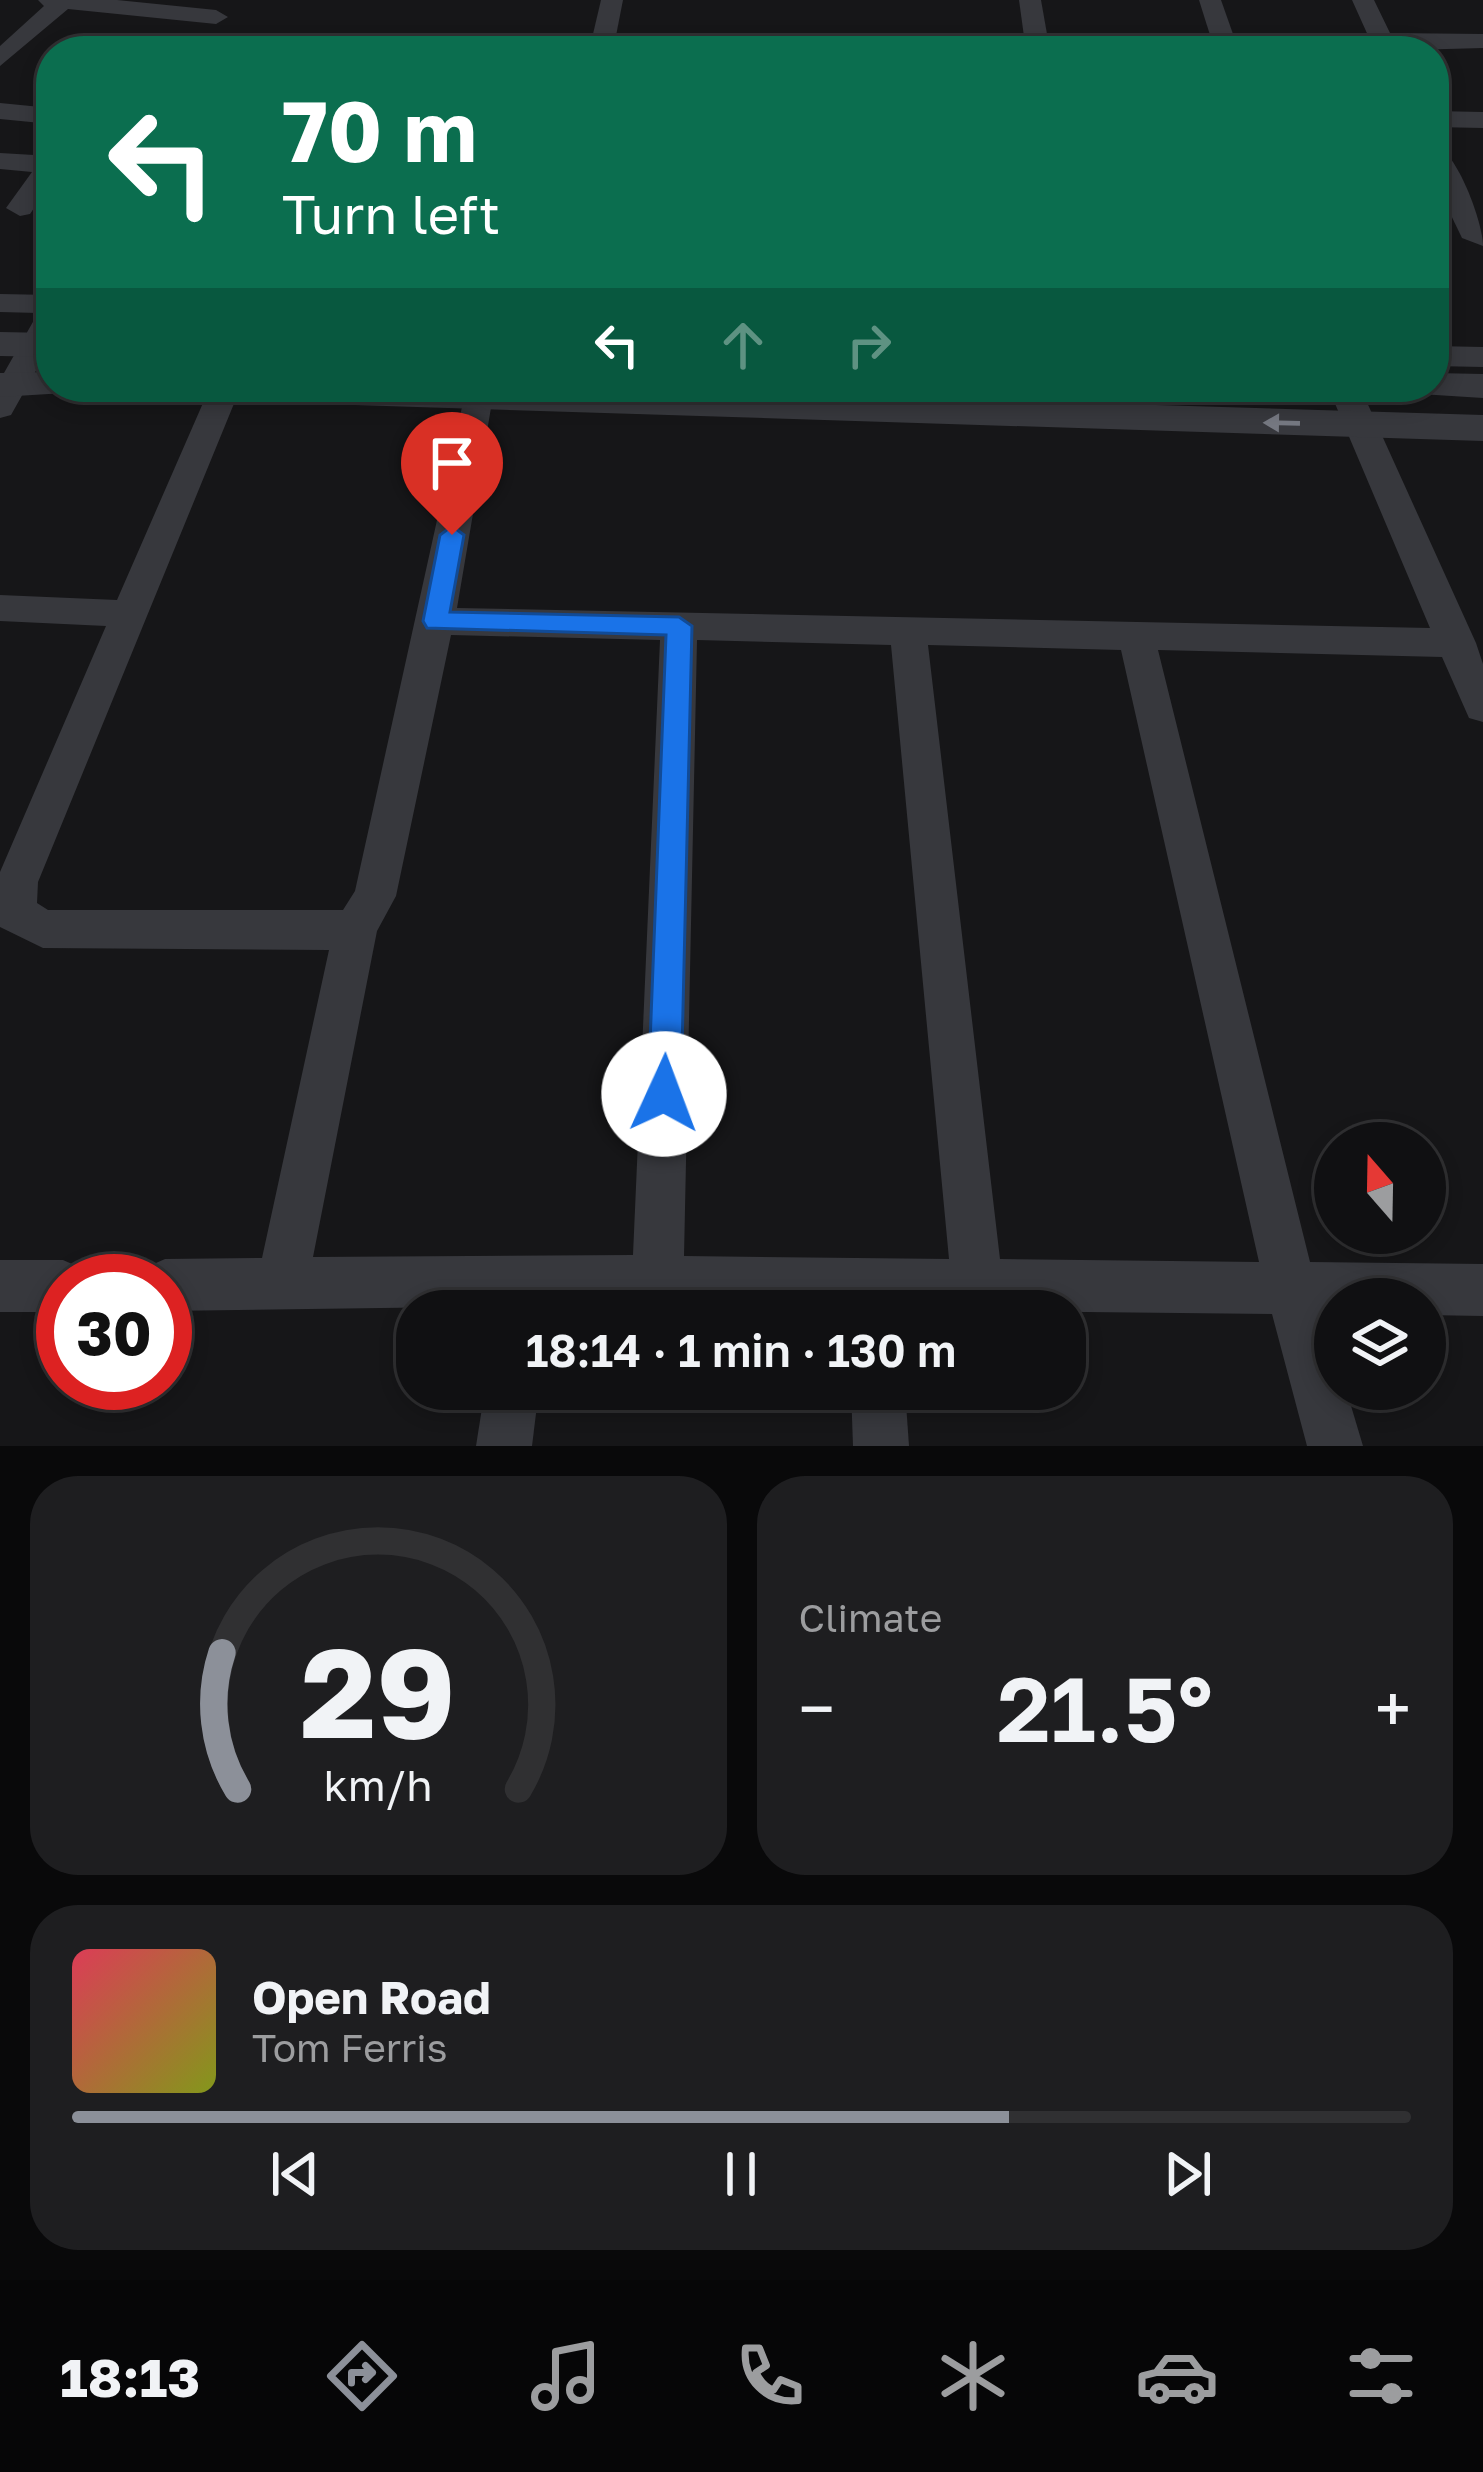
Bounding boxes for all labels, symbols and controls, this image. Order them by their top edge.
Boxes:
text: 70 m [282,80,477,180]
icon: left [84,84,240,240]
text: Turn left [282,181,500,246]
icon: left [584,312,650,378]
icon: ahead [710,312,776,378]
icon: right [836,312,902,378]
pin [401,412,503,535]
one-way arrow [1262,414,1300,433]
icon: arrive [419,430,485,496]
position arrow [601,1031,727,1157]
north arrow [1314,1122,1446,1254]
map controls [1314,1122,1446,1410]
speed limit sign: 30 [36,1254,192,1410]
button: layers [1314,1278,1446,1410]
text: 18:14 · 1 min · 130 m [526,1323,956,1377]
text: Climate [799,1594,942,1641]
text: 29 [301,1616,456,1765]
text: 21.5° [997,1654,1213,1762]
text: − [799,1668,835,1748]
text: + [1375,1668,1411,1748]
text: km/h [324,1758,433,1809]
text: Open Road [252,1970,491,2024]
text: Tom Ferris [252,2024,447,2071]
icon: previous [262,2141,328,2207]
icon: pause [708,2141,774,2207]
icon: next [1155,2141,1221,2207]
icon: directions [320,2334,404,2418]
icon: music [524,2334,608,2418]
icon: phone [728,2334,812,2418]
icon: climate [931,2334,1015,2418]
icon: car [1135,2334,1219,2418]
icon: filters [1339,2334,1423,2418]
text: 18:13 [60,2344,200,2409]

